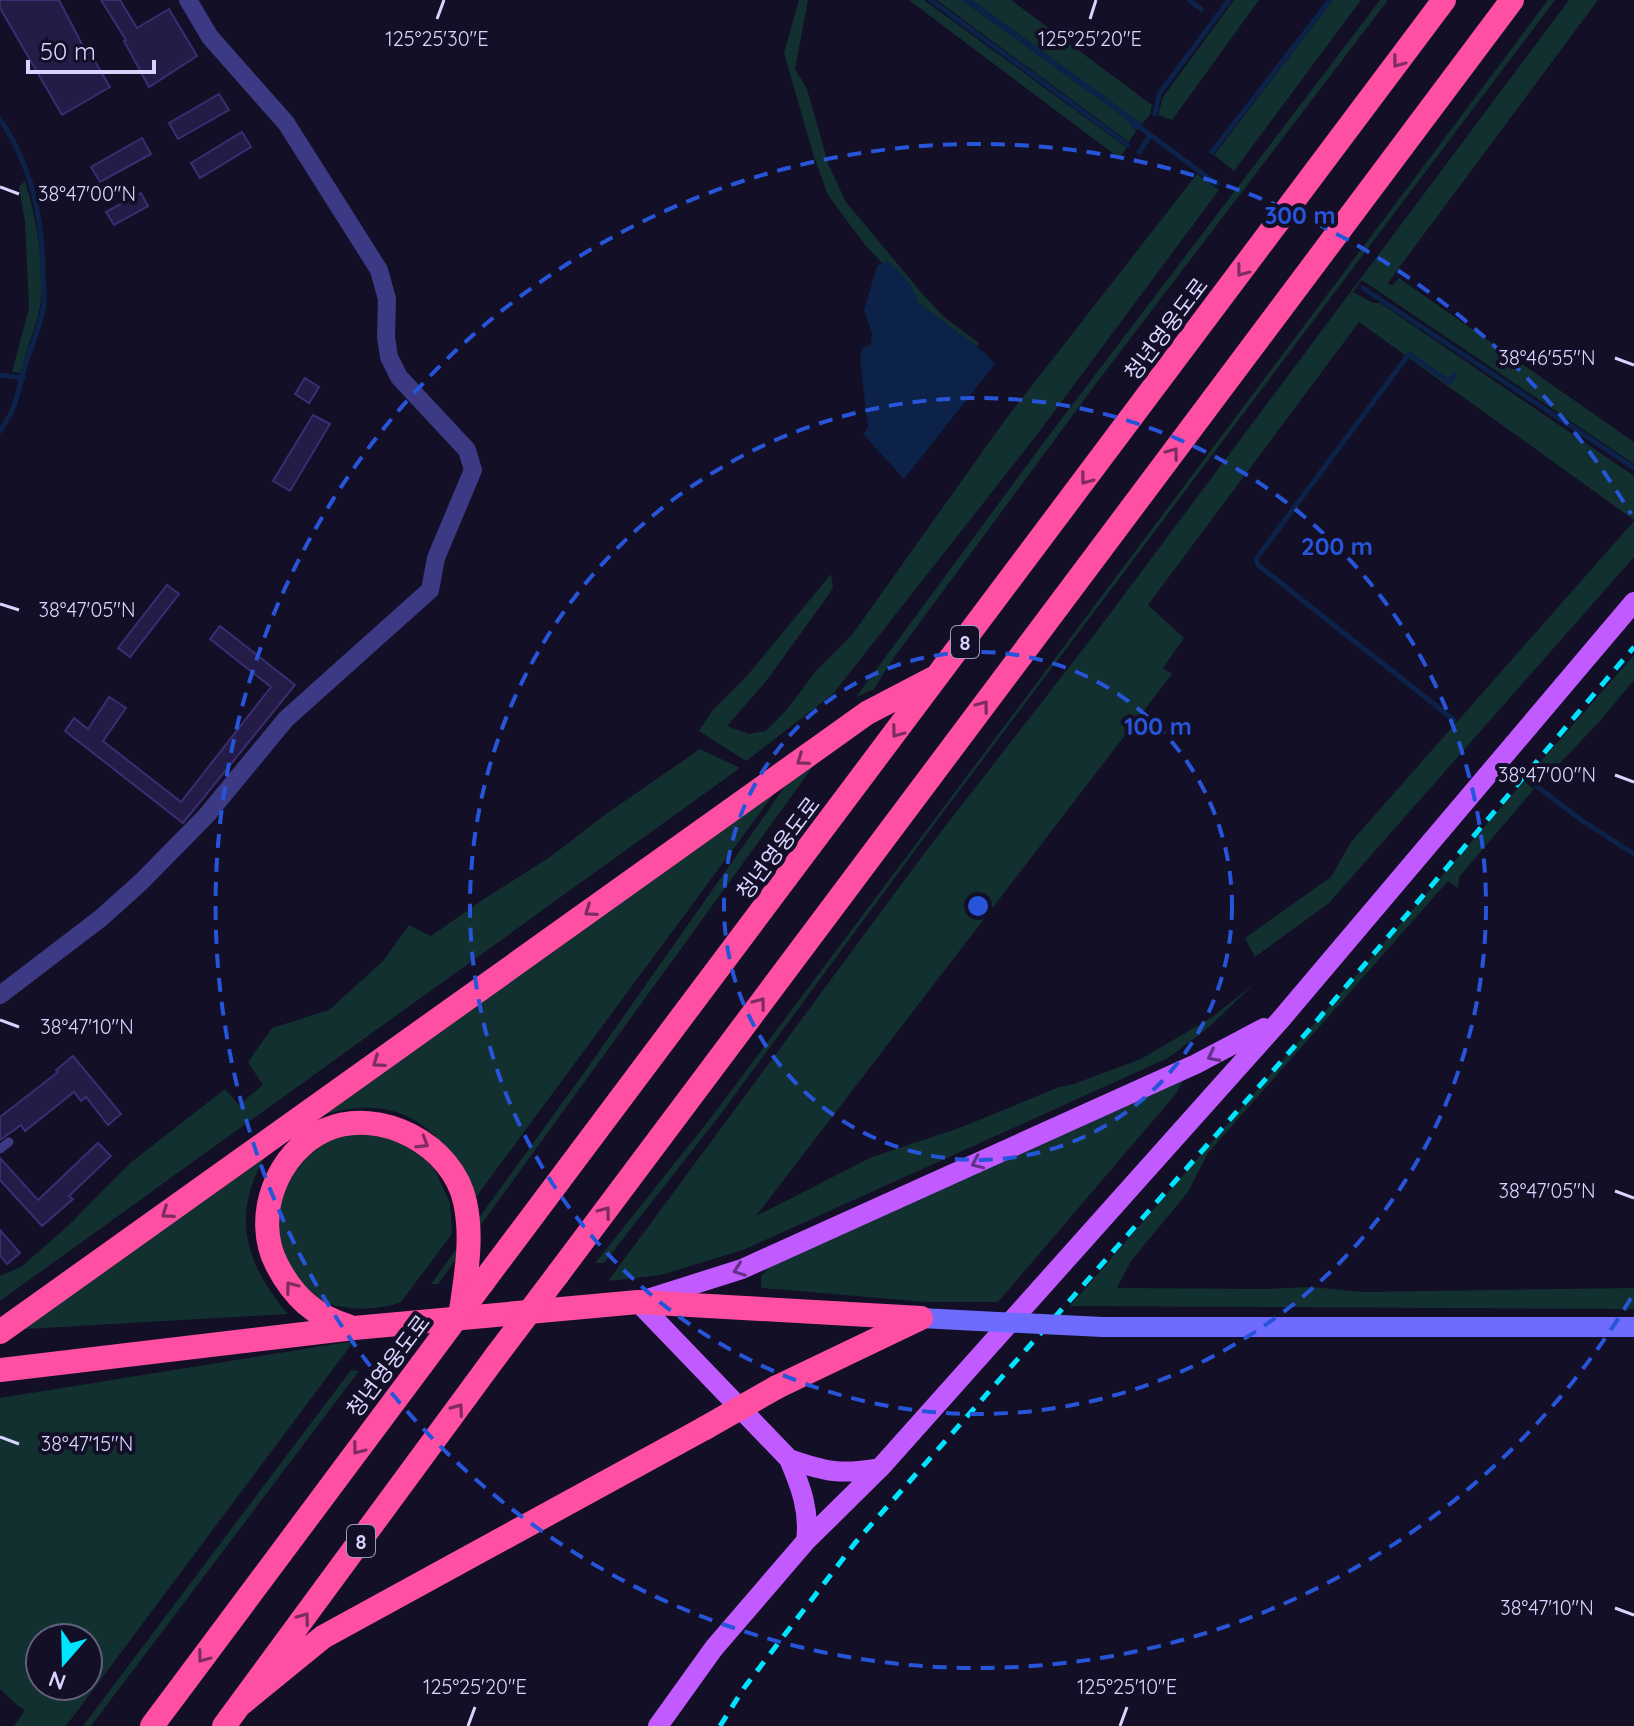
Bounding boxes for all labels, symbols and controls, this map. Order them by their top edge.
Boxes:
scale bar [28,24,154,74]
text: 125°25'30"E [385,26,489,51]
text: 125°25'20"E [1038,26,1142,51]
text: 50 m [40,36,96,66]
one-way arrow [1393,54,1407,68]
text: 38°47'00"N [38,181,136,206]
text: 300 m [1264,200,1336,230]
one-way arrow [1237,262,1252,277]
street label: 청년영웅도로 [1118,272,1214,386]
text: 38°46'55"N [1498,345,1596,370]
one-way arrow [1163,447,1178,462]
one-way arrow [1082,470,1096,485]
text: 200 m [1301,531,1373,561]
text: 38°47'05"N [39,597,136,622]
road number: 8 [951,626,979,658]
one-way arrow [974,700,988,715]
text: 100 m [1124,711,1192,741]
one-way arrow [892,723,907,738]
one-way arrow [796,750,810,765]
text: 38°47'00"N [1498,762,1596,787]
street label: 청년영웅도로 [730,791,826,905]
centre of rings [964,892,992,920]
one-way arrow [585,901,599,916]
one-way arrow [751,998,765,1012]
text: 38°47'10"N [40,1014,134,1039]
one-way arrow [1207,1046,1222,1061]
one-way arrow [373,1052,387,1067]
one-way arrow [414,1134,429,1149]
one-way arrow [970,1154,985,1170]
text: 38°47'05"N [1499,1178,1596,1203]
one-way arrow [161,1203,175,1218]
one-way arrow [595,1206,609,1220]
one-way arrow [733,1260,747,1276]
one-way arrow [286,1281,300,1296]
street label: 청년영웅도로 [340,1309,436,1423]
one-way arrow [448,1403,462,1417]
text: 38°47'15"N [41,1431,133,1456]
one-way arrow [354,1440,368,1455]
road number: 8 [347,1525,375,1557]
text: 38°47'10"N [1500,1595,1594,1620]
one-way arrow [294,1613,309,1627]
north arrow [24,1622,104,1702]
one-way arrow [198,1649,213,1663]
text: N [45,1665,70,1697]
text: 125°25'20"E [423,1674,527,1699]
text: 125°25'10"E [1077,1674,1177,1699]

